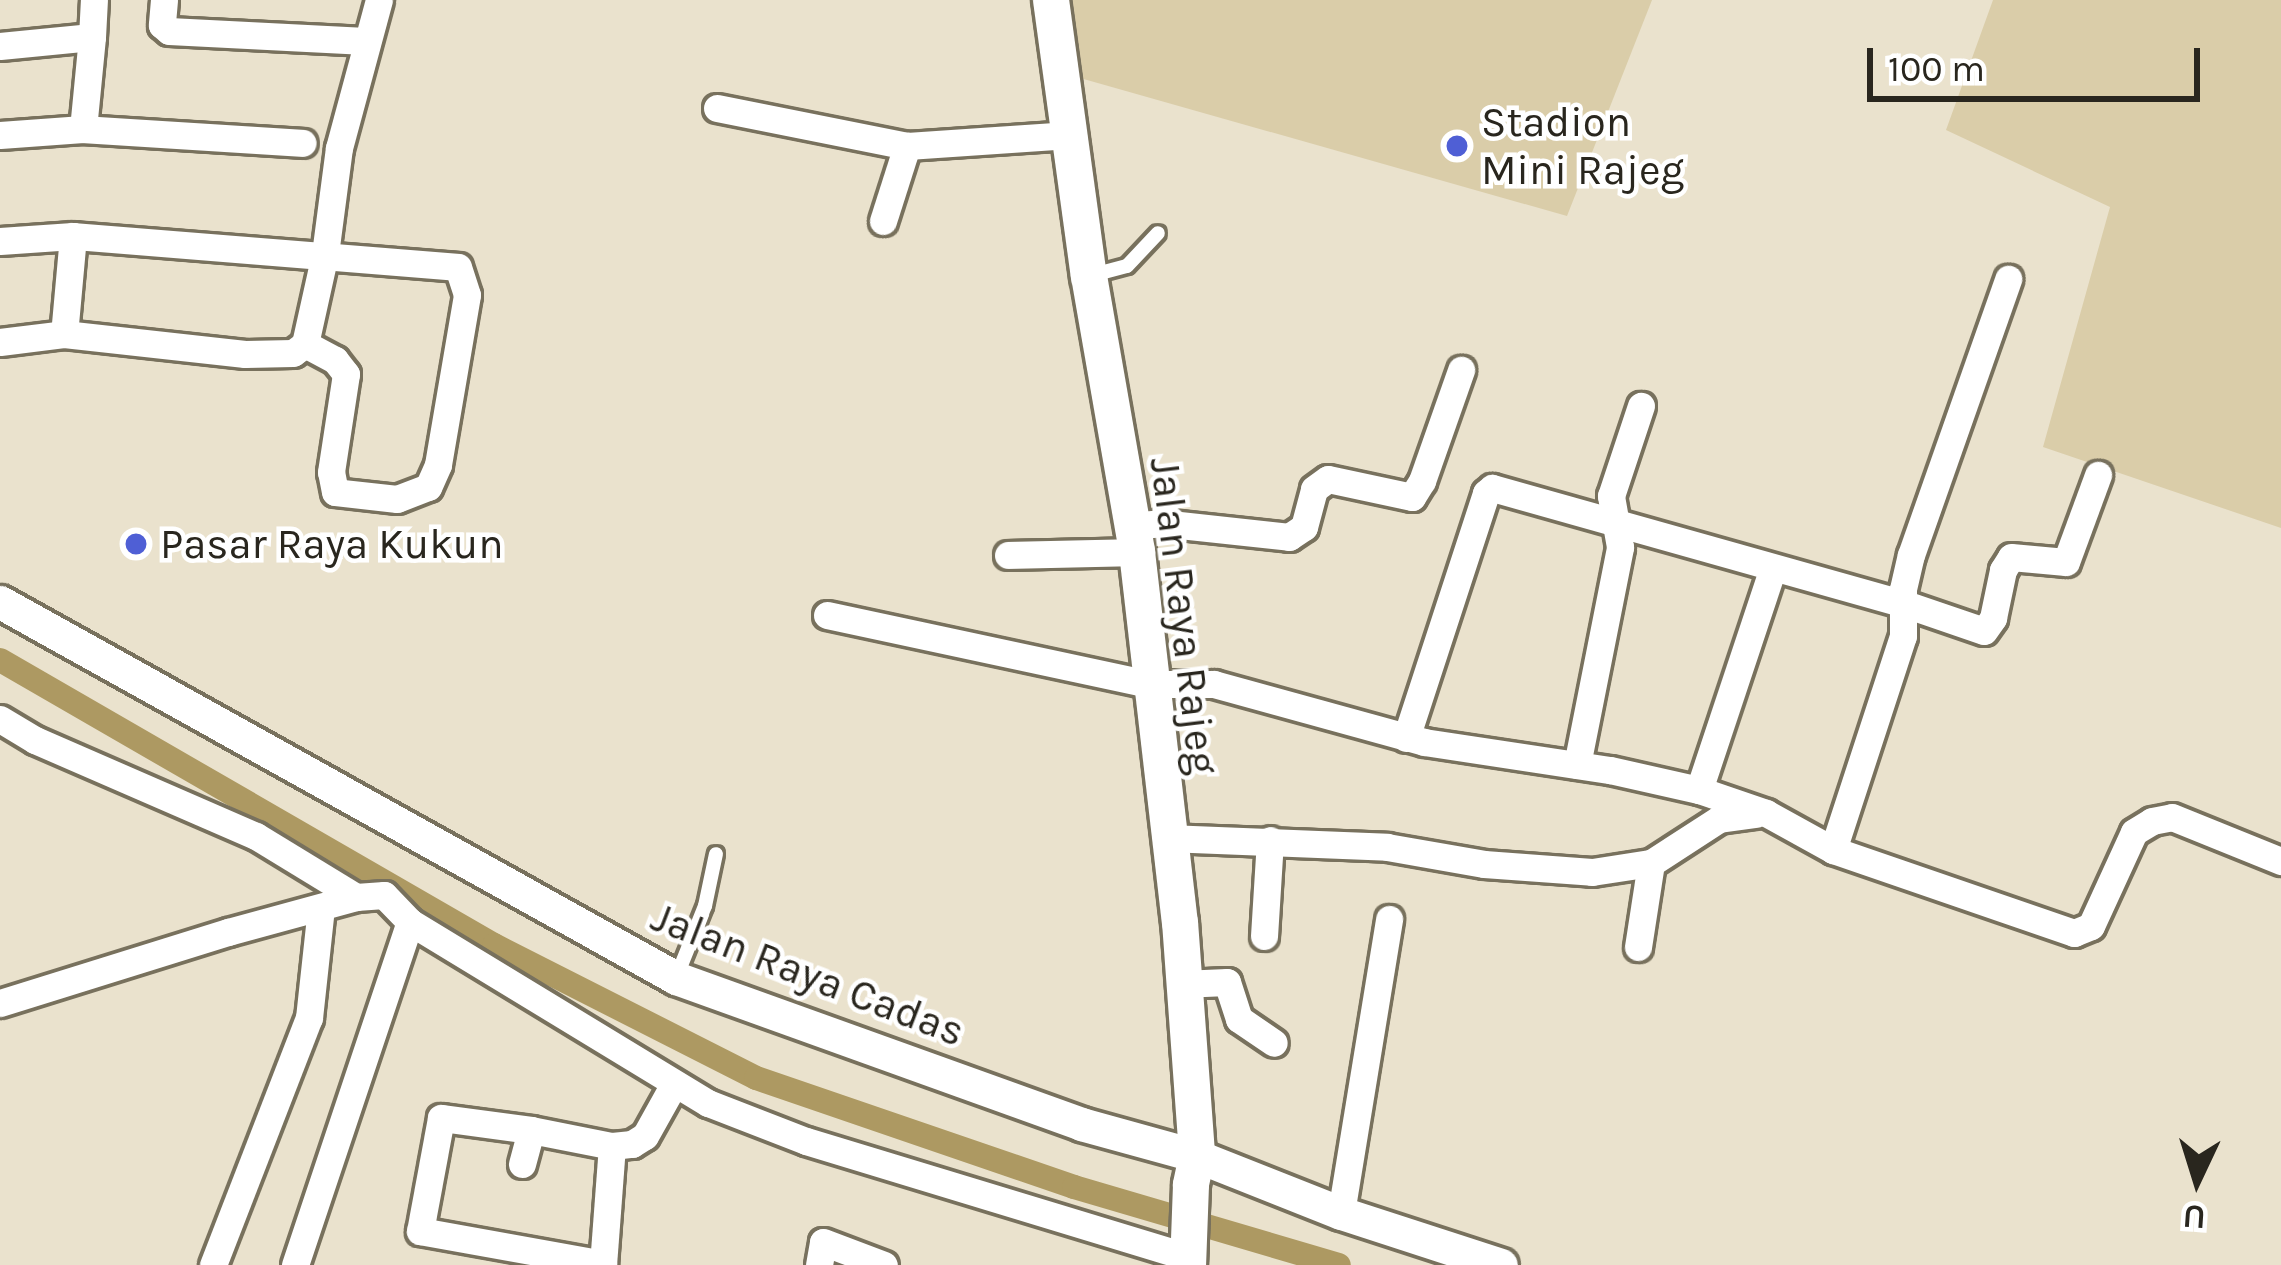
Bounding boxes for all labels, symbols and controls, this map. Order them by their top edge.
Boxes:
scale bar [1873,24,2206,98]
text: 100 m [1888,48,1985,90]
place label: Stadion Mini Rajeg [1481,97,1684,195]
marker: Stadion Mini Rajeg [1444,133,1470,159]
street label: Jalan Raya Rajeg [1140,455,1228,777]
place label: Pasar Raya Kukun [160,519,504,569]
marker: Pasar Raya Kukun [123,531,149,557]
street label: Jalan Raya Cadas [645,891,971,1057]
north arrow [2137,1121,2257,1241]
text: U [2182,1197,2207,1237]

